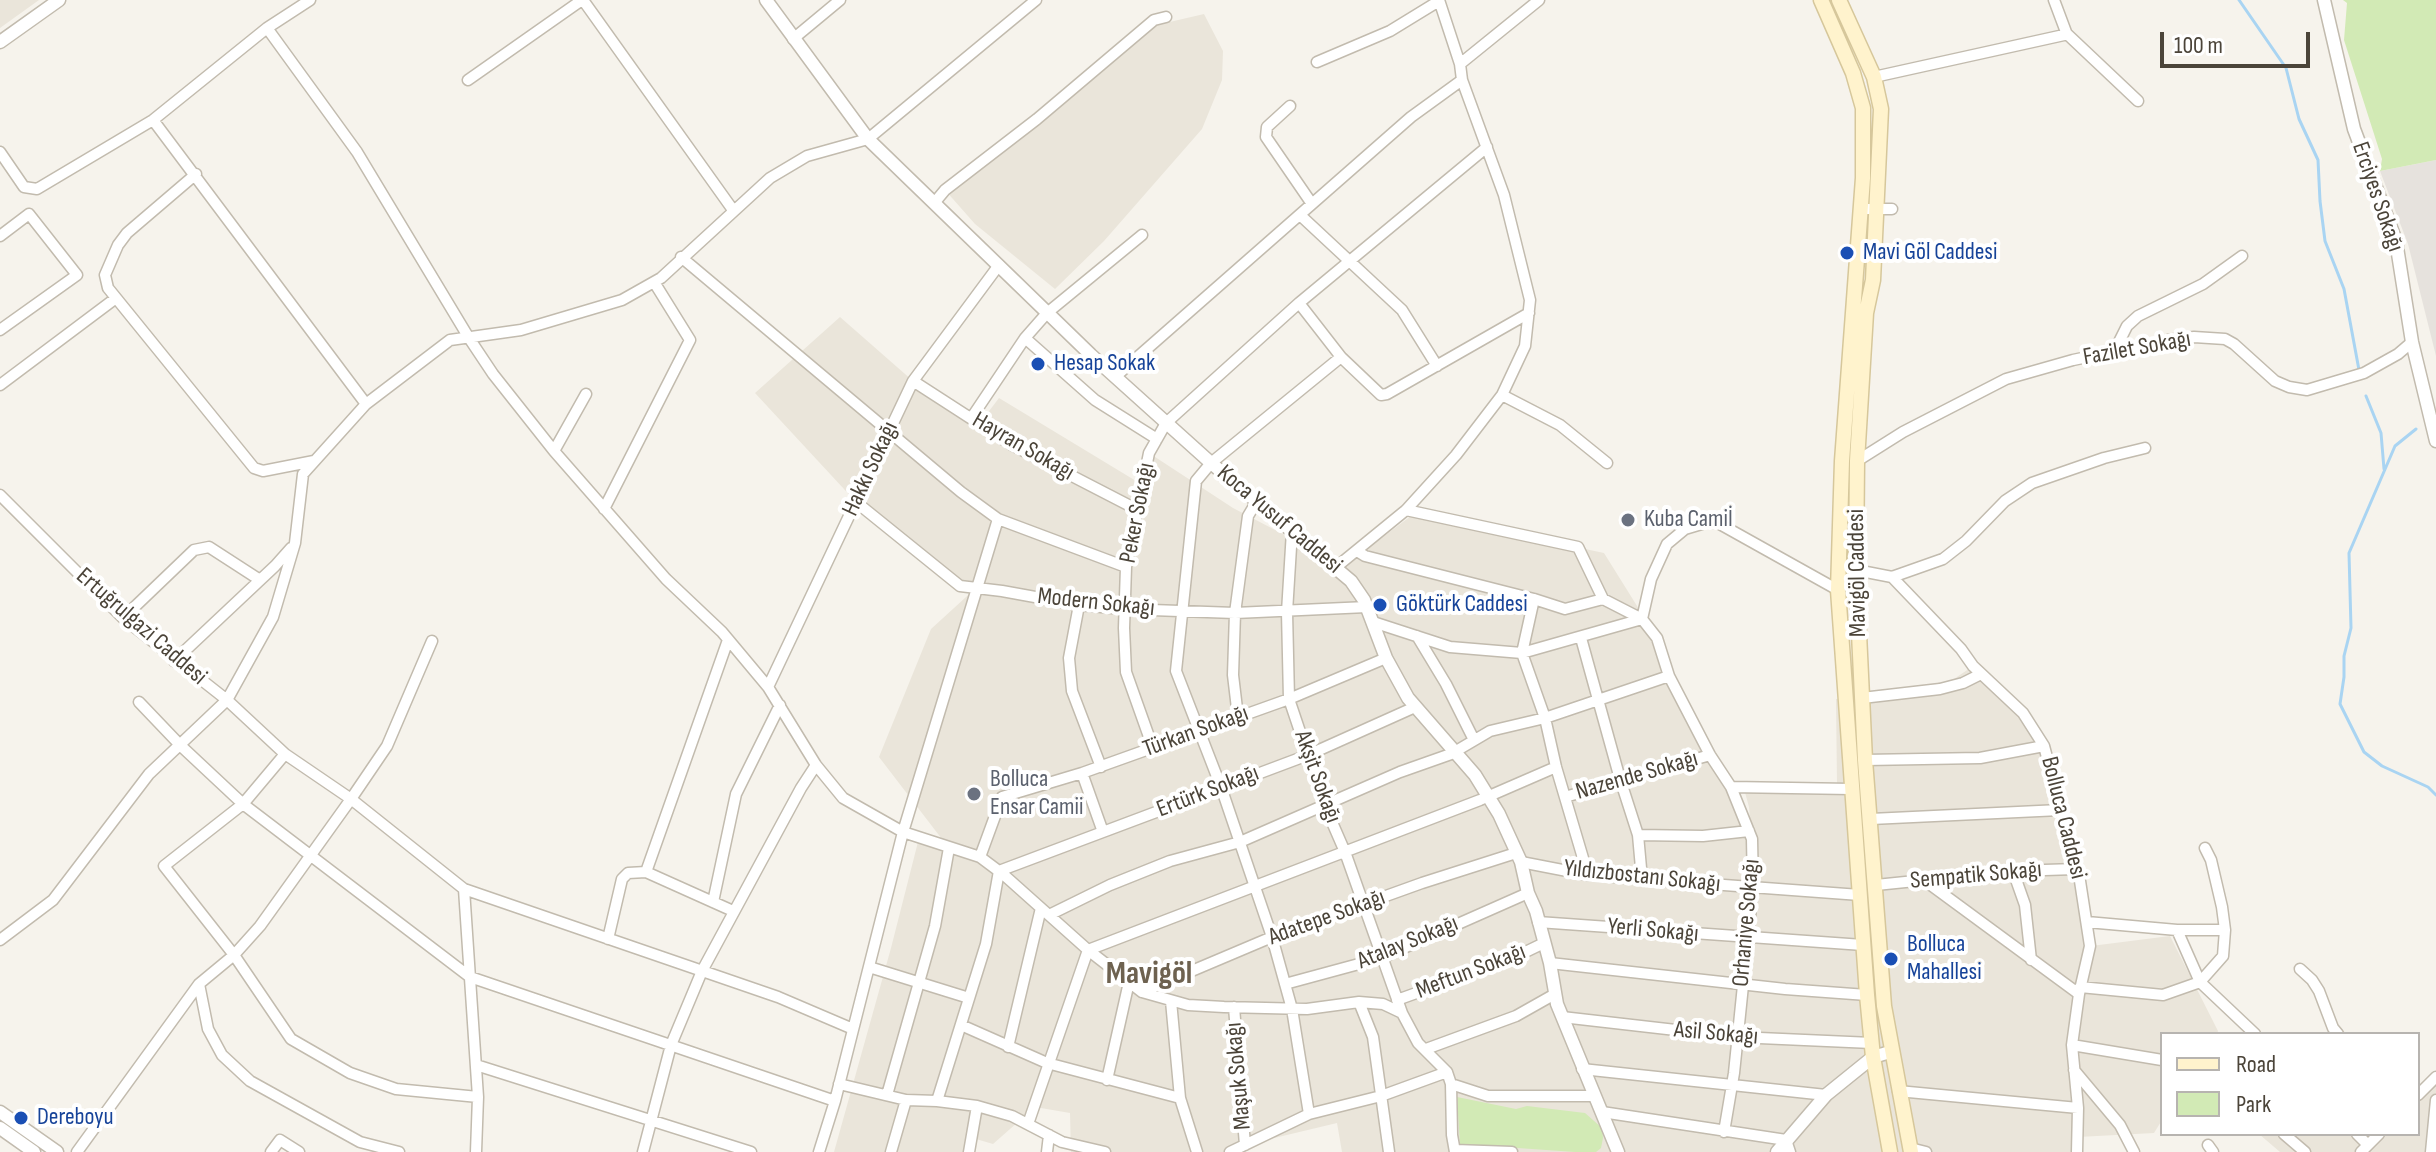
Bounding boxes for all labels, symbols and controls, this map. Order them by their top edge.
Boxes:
scale bar [2164,16,2314,66]
text: 100 m [2174,31,2223,60]
street label: Erciyes Sokağı [2345,138,2409,256]
place label: Mavi Göl Caddesi [1863,239,1997,267]
marker: Mavi Göl Caddesi [1838,244,1856,262]
street label: Fazilet Sokağı [2081,325,2193,373]
place label: Hesap Sokak [1054,350,1155,378]
marker: Hesap Sokak [1029,355,1047,373]
street label: Hayran Sokağı [967,406,1079,488]
street label: Hakkı Sokağı [837,417,905,521]
street label: Koca Yusuf Caddesi [1211,459,1347,581]
street label: Peker Sokağı [1114,460,1162,566]
place label: Kuba Camiİ [1644,506,1733,534]
street label: Mavigöl Caddesi [1842,509,1874,637]
marker: Kuba Camiİ [1619,511,1637,529]
street label: Ertuğrulgazi Caddesi [70,562,212,692]
street label: Modern Sokağı [1036,583,1156,623]
place label: Göktürk Caddesi [1396,591,1528,619]
marker: Göktürk Caddesi [1371,596,1389,614]
street label: Türkan Sokağı [1139,700,1253,764]
street label: Akşit Sokağı [1287,727,1347,827]
street label: Nazende Sokağı [1573,745,1701,807]
street label: Bolluca Caddesi [2034,754,2092,882]
street label: Ertürk Sokağı [1153,759,1263,825]
place label: Bolluca Ensar Camii [990,766,1083,822]
marker: Bolluca Ensar Camii [965,785,983,803]
street label: Yıldızbostanı Sokağı [1562,854,1722,900]
street label: Sempatik Sokağı [1909,856,2043,896]
street label: Orhaniye Sokağı [1727,858,1767,988]
street label: Adatepe Sokağı [1265,884,1389,952]
street label: Atalay Sokağı [1353,910,1463,976]
street label: Yerli Sokağı [1606,913,1700,949]
place label: Bolluca Mahallesi [1907,931,1982,987]
street label: Meftun Sokağı [1412,938,1530,1006]
marker: Bolluca Mahallesi [1882,950,1900,968]
district label: Mavigöl [1106,956,1192,994]
street label: Asil Sokağı [1673,1016,1759,1052]
street label: Maşuk Sokağı [1220,1021,1258,1131]
legend [2160,1032,2420,1136]
text: Road [2236,1050,2276,1079]
text: Park [2236,1090,2271,1119]
place label: Dereboyu [37,1104,114,1132]
marker: Dereboyu [12,1109,30,1127]

